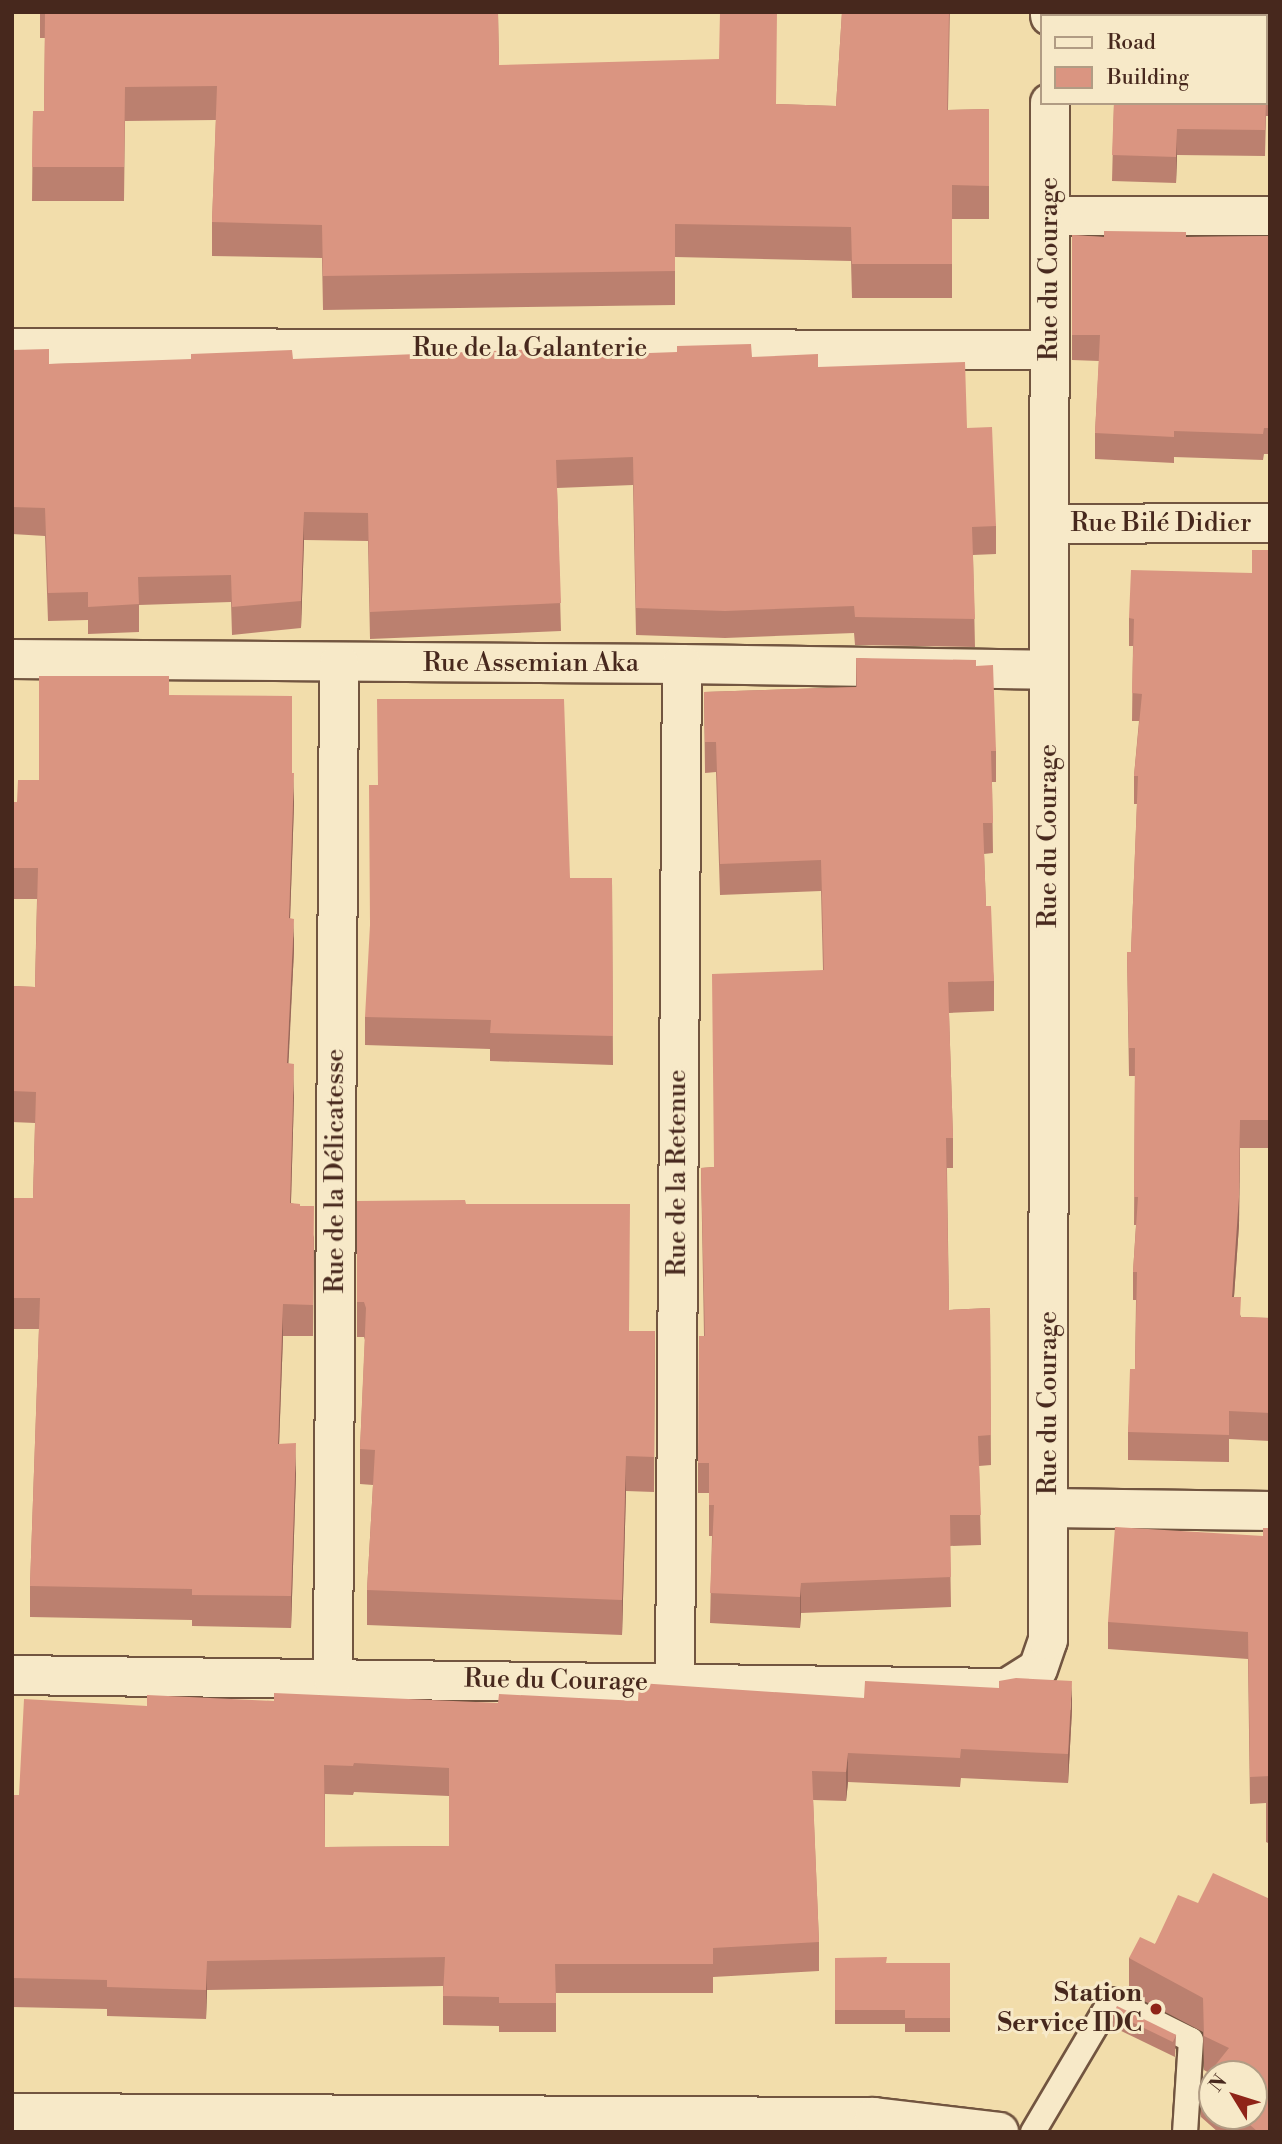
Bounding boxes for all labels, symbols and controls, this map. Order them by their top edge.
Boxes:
legend [1040,14,1268,105]
text: Road [1107,30,1156,56]
text: Building [1107,65,1189,91]
street label: Rue du Courage [1034,177,1066,361]
street label: Rue de la Galanterie [413,333,647,365]
street label: Rue Bilé Didier [1071,508,1251,540]
street label: Rue Assemian Aka [423,648,639,680]
street label: Rue du Courage [1033,744,1065,928]
street label: Rue de la Délicatesse [320,1049,352,1293]
street label: Rue de la Retenue [662,1069,694,1277]
street label: Rue du Courage [1033,1311,1065,1495]
street label: Rue du Courage [464,1664,648,1698]
place label: Station Service IDC [997,1978,1142,2039]
marker: Station Service IDC [1148,2001,1164,2017]
north arrow [1198,2060,1268,2130]
text: N [1204,2070,1232,2097]

